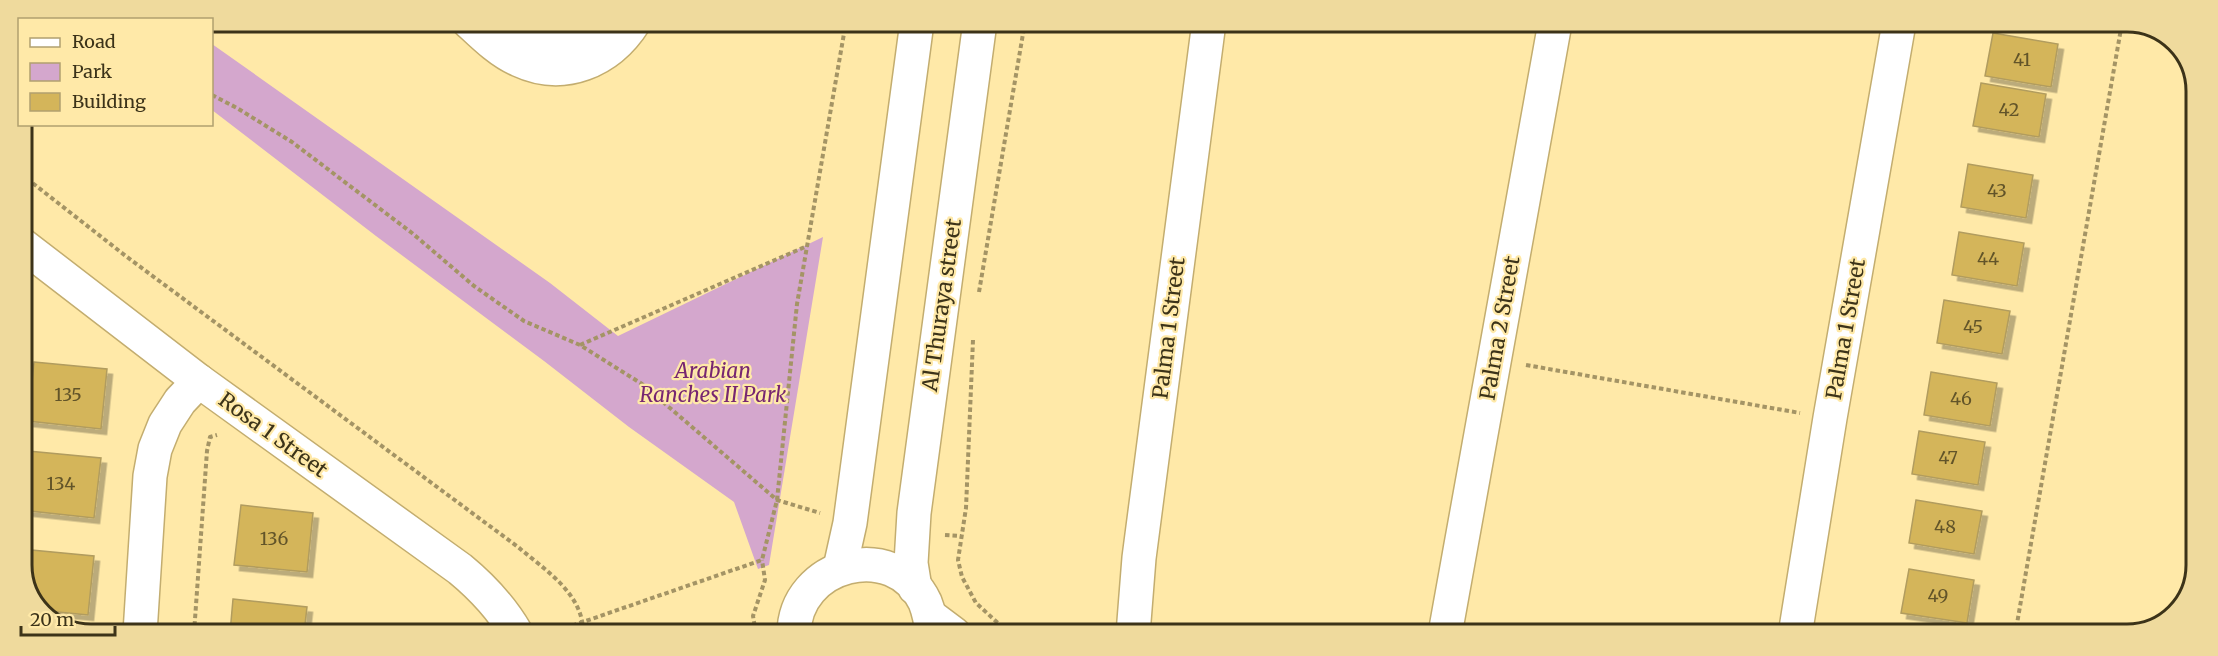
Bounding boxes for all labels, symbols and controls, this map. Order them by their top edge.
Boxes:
legend [18,18,213,126]
text: Road [72,30,116,53]
house number: 41 [2013,48,2031,71]
text: Park [72,60,113,83]
text: Building [72,90,146,113]
house number: 42 [1999,98,2019,121]
house number: 43 [1987,179,2007,202]
street label: Al Thuraya street [916,217,967,394]
house number: 44 [1977,247,1999,270]
street label: Palma 2 Street [1474,254,1525,402]
street label: Palma 1 Street [1146,255,1191,400]
street label: Palma 1 Street [1820,256,1871,402]
house number: 45 [1963,315,1983,338]
park label: Arabian Ranches II Park [639,357,787,408]
house number: 135 [54,383,82,406]
street label: Rosa 1 Street [214,386,333,483]
house number: 46 [1950,387,1972,410]
house number: 47 [1938,446,1958,469]
house number: 134 [47,472,75,495]
house number: 48 [1934,515,1956,538]
house number: 136 [260,527,288,550]
house number: 49 [1928,584,1948,607]
scale bar [21,599,116,637]
text: 20 m [30,608,74,631]

